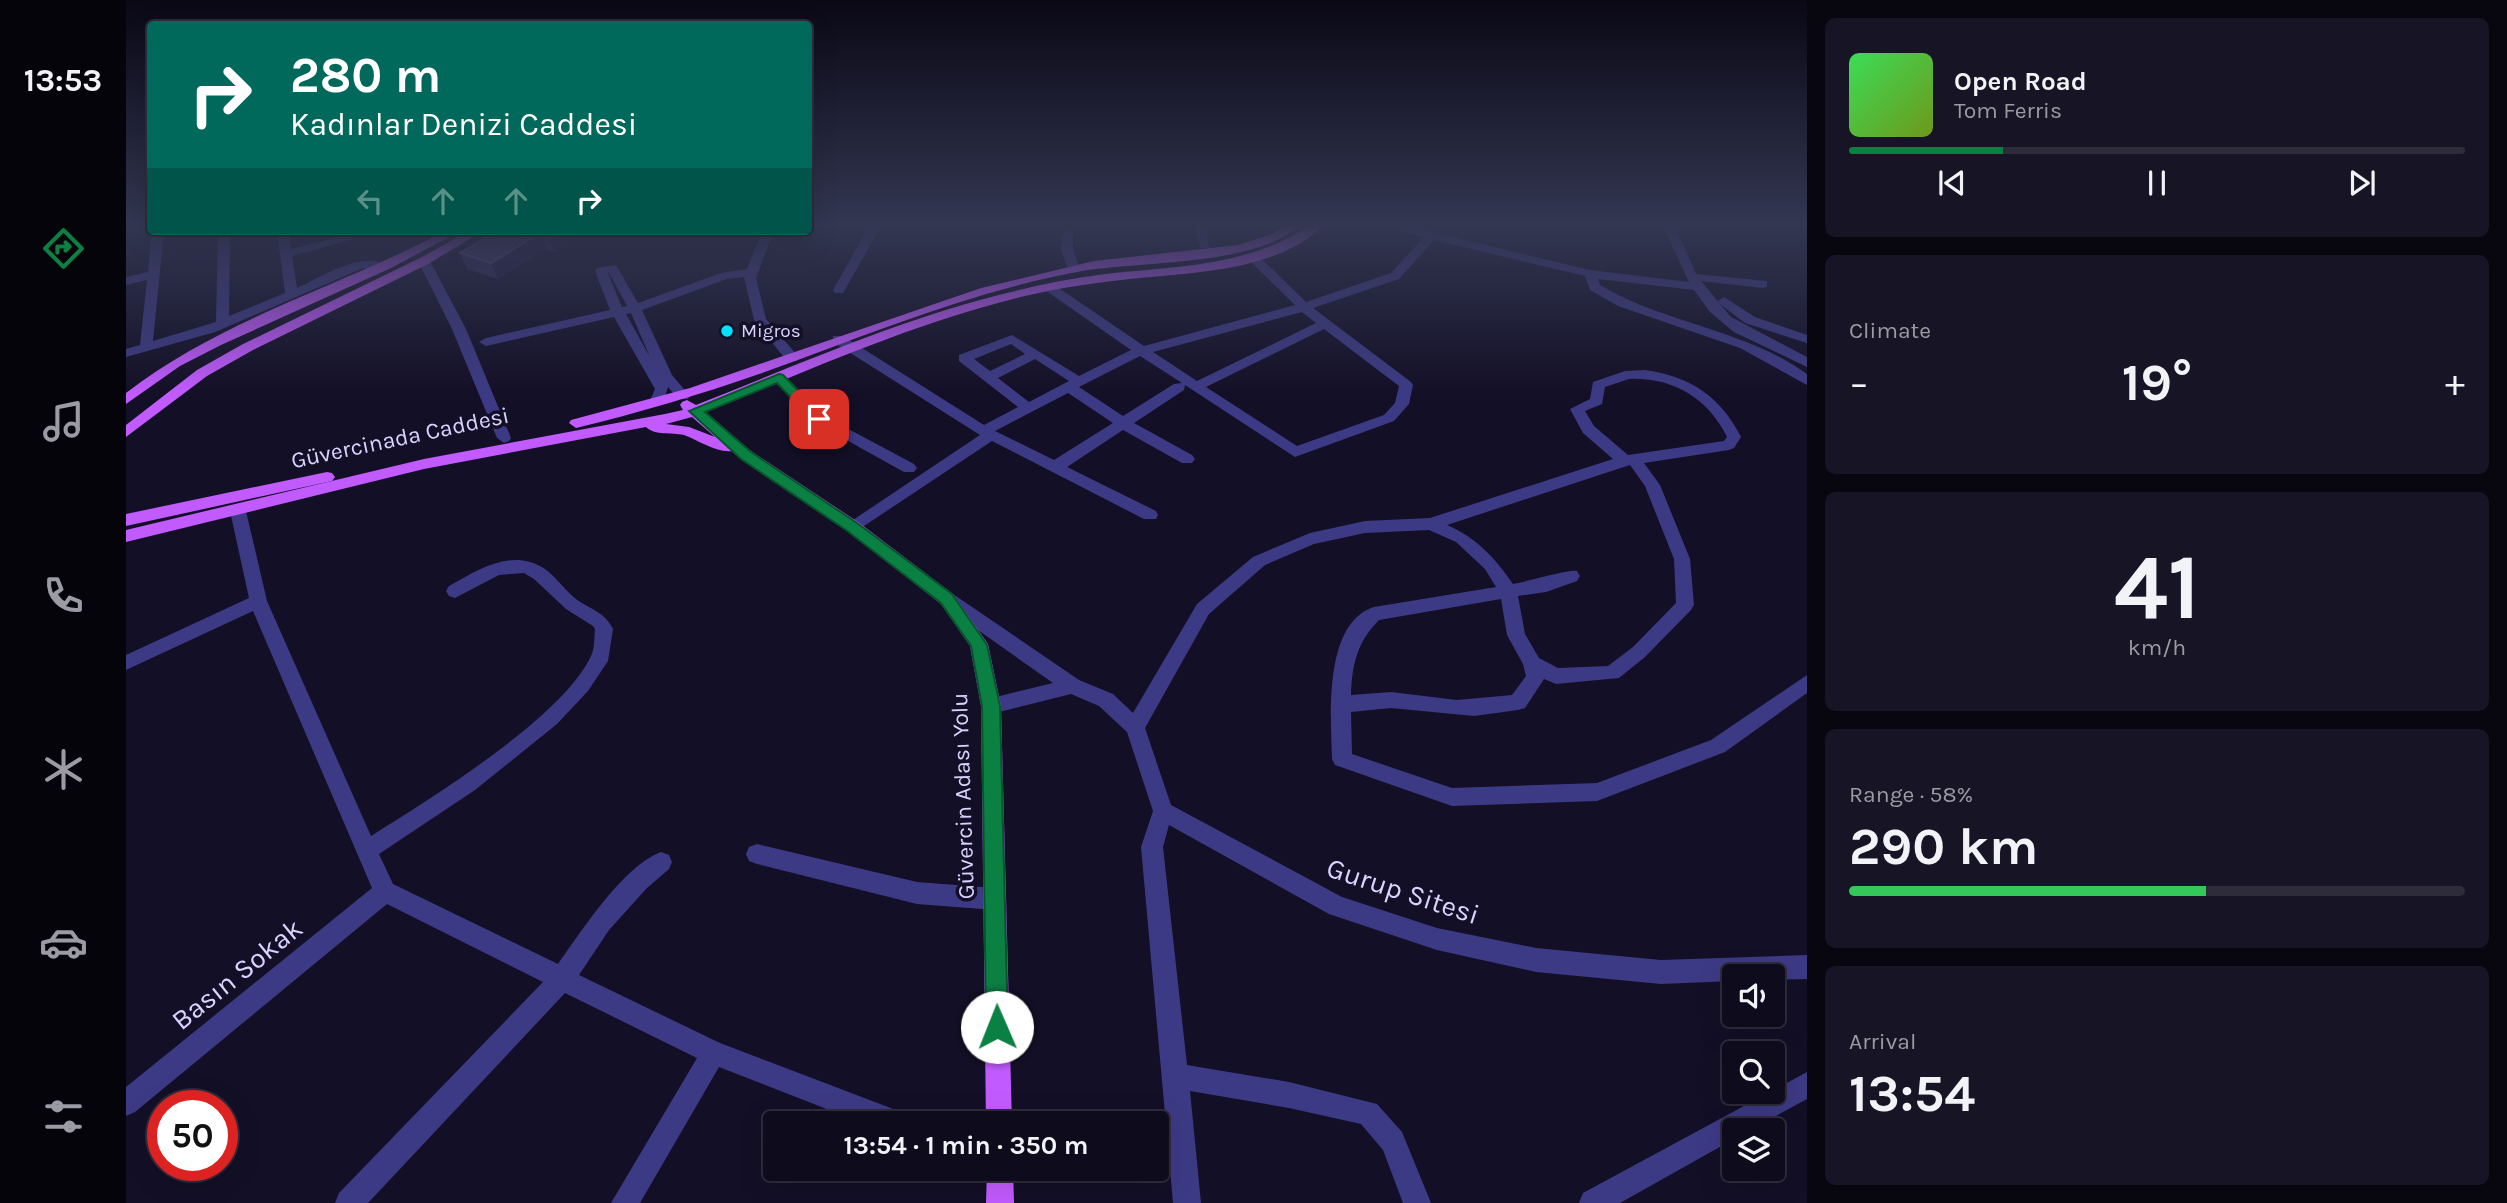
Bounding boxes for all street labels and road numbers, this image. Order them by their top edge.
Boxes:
street label: Güvercinada Caddesi [289,402,511,474]
street label: Güvercin Adası Yolu [946,692,980,900]
street label: Gurup Sitesi [1323,851,1483,931]
street label: Basın Sokak [165,911,309,1037]

